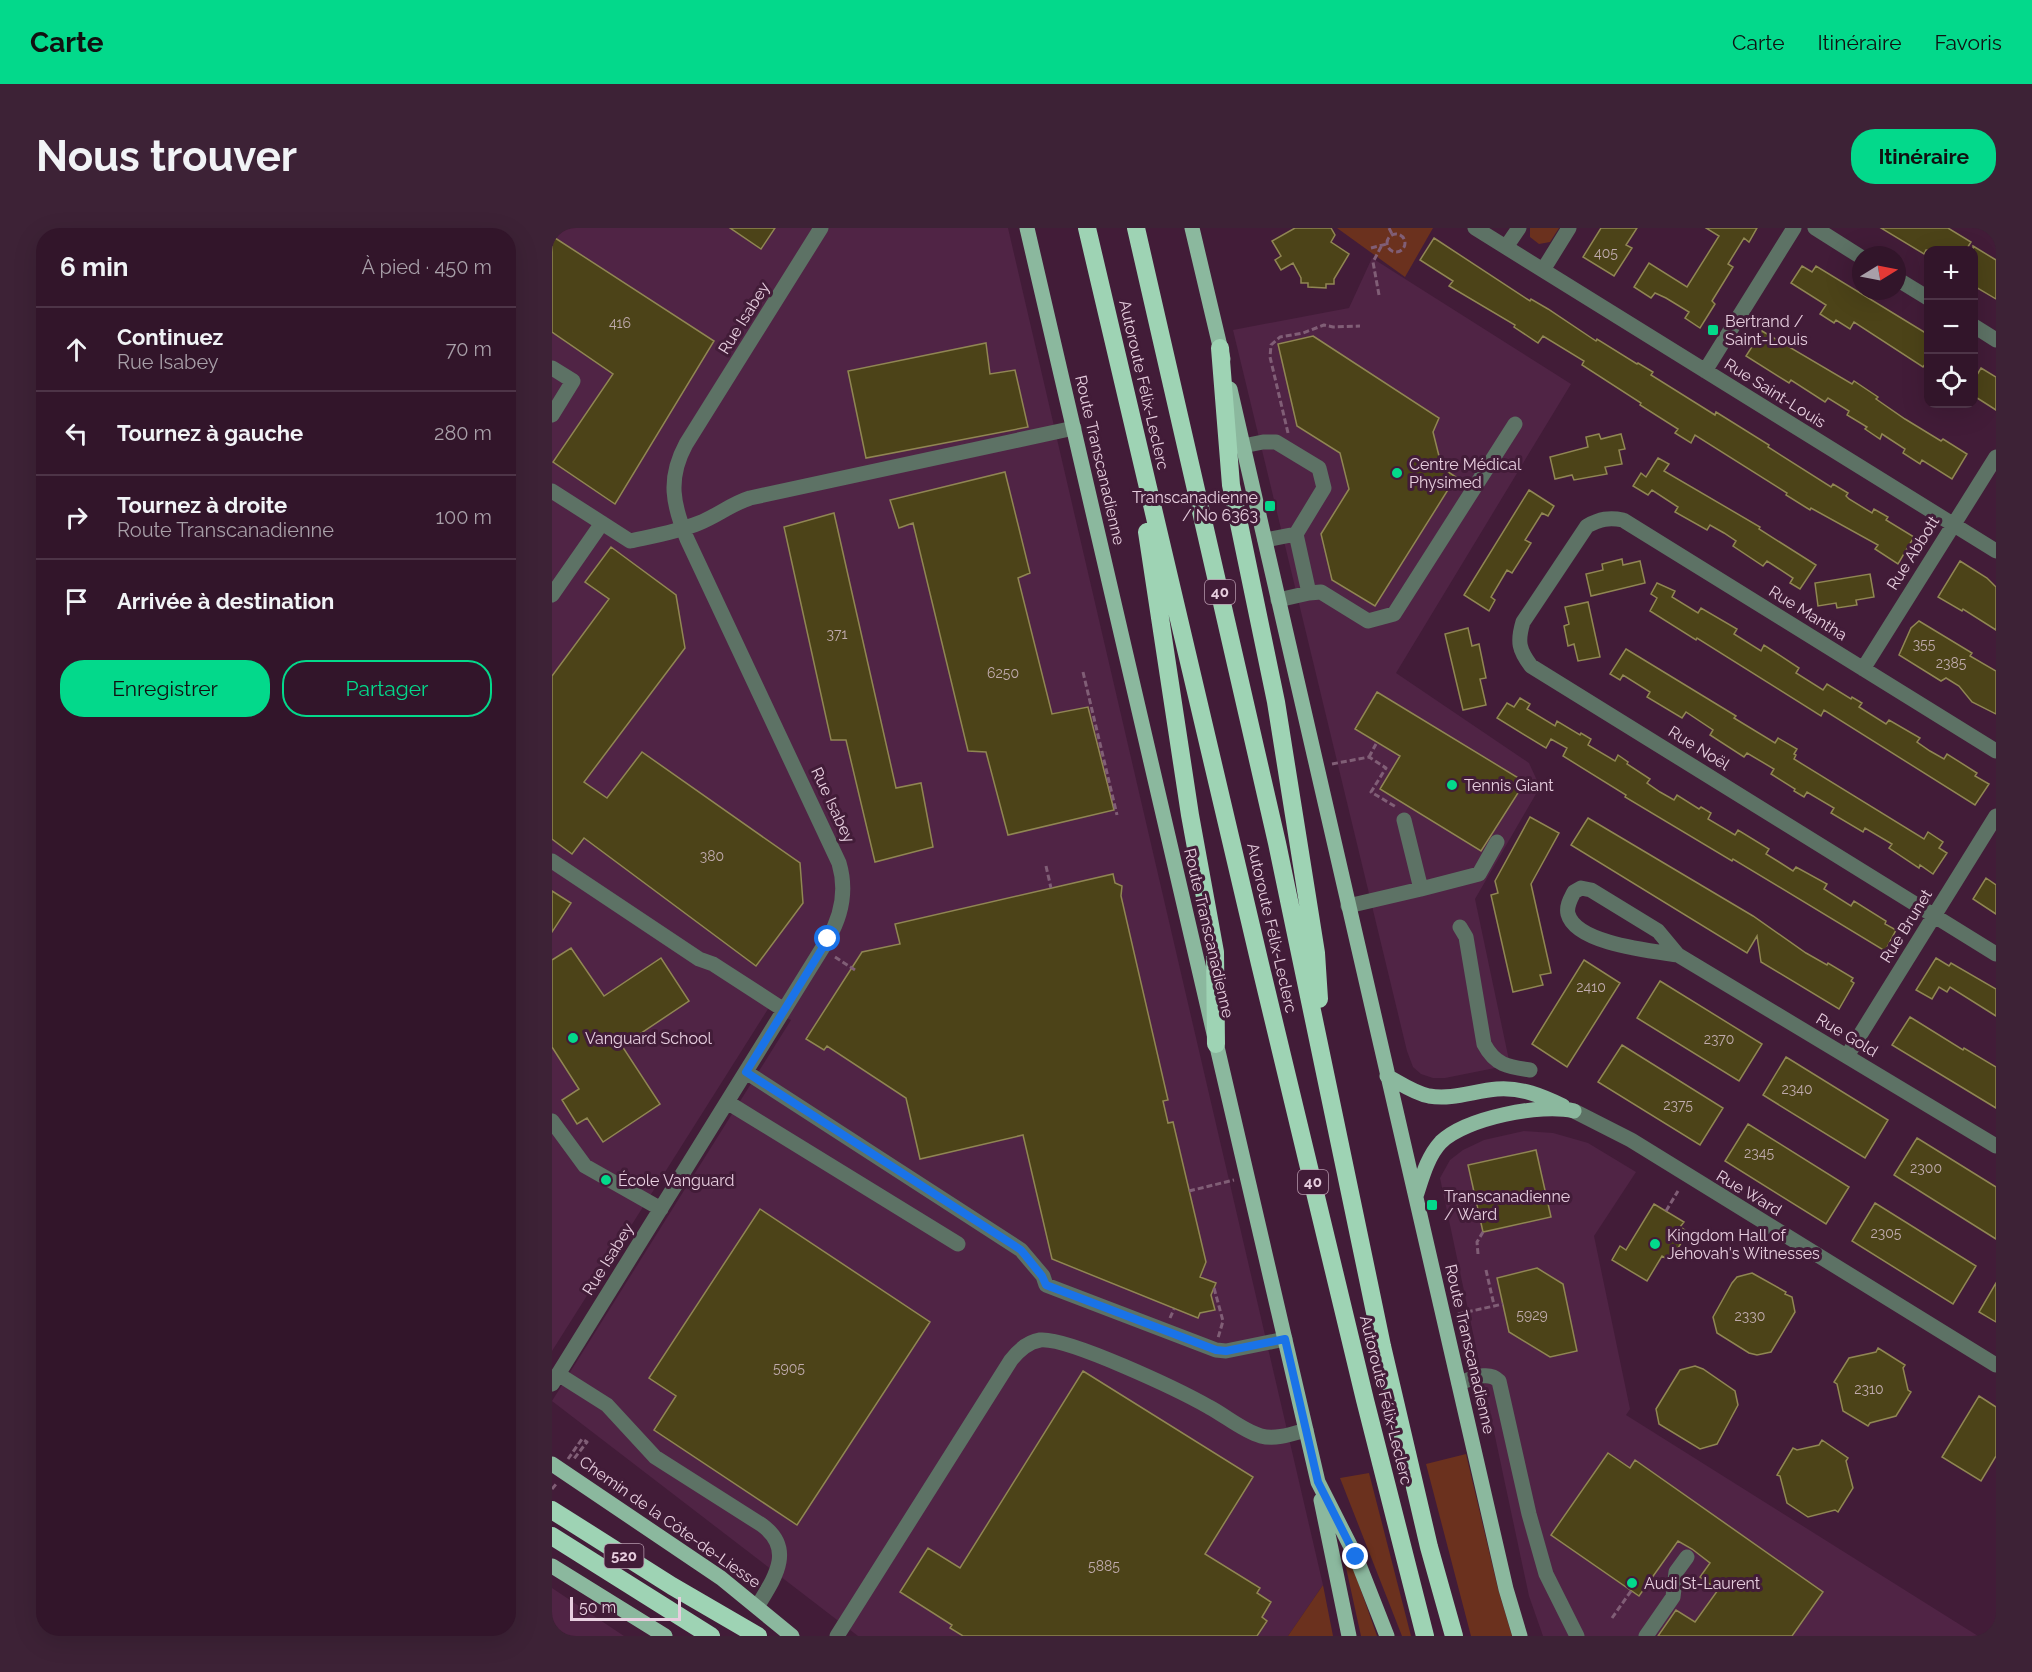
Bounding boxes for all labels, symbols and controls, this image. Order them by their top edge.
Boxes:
text: Carte [30,26,103,59]
text: Carte [1732,30,1784,55]
text: Itinéraire [1817,30,1901,55]
text: Favoris [1934,30,2002,55]
button: Itinéraire [1851,129,1996,184]
text: Nous trouver [36,132,297,181]
house number: 405 [1594,245,1618,261]
north arrow [1852,246,1906,300]
map controls [1924,246,1978,408]
button: + [1924,246,1978,300]
text: 6 min [60,252,129,282]
text: À pied · 450 m [362,255,492,279]
street label: Rue Isabey [714,278,774,358]
street label: Autoroute Félix-Leclerc [1115,298,1173,472]
button: − [1924,300,1978,354]
place label: Bertrand / Saint-Louis [1725,312,1808,349]
house number: 416 [609,315,631,331]
marker: Bertrand / Saint-Louis [1706,323,1720,337]
text: Continuez [117,324,223,350]
icon: ahead [60,333,93,366]
text: 70 m [446,337,492,361]
text: Rue Isabey [117,350,219,374]
street label: Rue Saint-Louis [1721,354,1829,432]
button: locate [1924,354,1978,408]
street label: Route Transcanadienne [1071,373,1129,547]
icon: left [60,417,93,450]
text: Tournez à gauche [117,420,303,446]
text: 280 m [434,421,492,445]
place label: Centre Médical Physimed [1409,455,1522,492]
marker: Centre Médical Physimed [1390,466,1404,480]
place label: Transcanadienne / No 6363 [1132,488,1258,525]
text: Tournez à droite [117,492,287,518]
marker: Transcanadienne / No 6363 [1263,499,1277,513]
icon: right [60,501,93,534]
text: 100 m [435,505,492,529]
street label: Rue Abbott [1883,512,1944,593]
text: Route Transcanadienne [117,518,334,542]
road number: 40 [1205,580,1235,604]
street label: Rue Mantha [1765,581,1851,645]
icon: arrive [60,585,93,618]
text: Arrivée à destination [117,588,334,614]
house number: 371 [827,626,847,642]
house number: 355 [1913,636,1936,652]
house number: 2385 [1936,655,1967,671]
button: Enregistrer [60,660,270,717]
button: Partager [282,660,492,717]
house number: 6250 [987,665,1019,681]
street label: Rue Noël [1665,722,1734,775]
street label: Rue Isabey [807,764,859,846]
place label: Tennis Giant [1464,776,1554,795]
marker: Tennis Giant [1445,778,1459,792]
street label: Autoroute Félix-Leclerc [1243,841,1301,1015]
street label: Route Transcanadienne [1180,846,1238,1020]
house number: 380 [700,848,724,864]
street label: Rue Brunet [1876,885,1936,966]
route start [814,925,840,951]
house number: 2410 [1576,979,1606,995]
street label: Rue Gold [1813,1009,1881,1061]
place label: Vanguard School [585,1029,712,1048]
marker: Vanguard School [566,1031,580,1045]
house number: 2370 [1704,1031,1734,1047]
house number: 2340 [1782,1081,1812,1097]
house number: 2375 [1663,1097,1693,1113]
house number: 2345 [1744,1145,1774,1161]
house number: 2300 [1910,1160,1942,1176]
street label: Rue Ward [1713,1166,1785,1220]
place label: École Vanguard [618,1170,735,1190]
road number: 40 [1298,1170,1328,1194]
marker: École Vanguard [599,1173,613,1187]
place label: Transcanadienne / Ward [1444,1187,1570,1224]
marker: Transcanadienne / Ward [1425,1198,1439,1212]
street label: Rue Isabey [578,1219,638,1299]
house number: 2305 [1871,1225,1902,1241]
place label: Kingdom Hall of Jehovah's Witnesses [1667,1226,1820,1263]
marker: Kingdom Hall of Jehovah's Witnesses [1648,1237,1662,1251]
street label: Route Transcanadienne [1441,1262,1499,1436]
house number: 5929 [1516,1307,1548,1323]
house number: 2330 [1735,1308,1765,1324]
street label: Autoroute Félix-Leclerc [1356,1313,1416,1487]
house number: 5905 [773,1360,805,1376]
house number: 2310 [1854,1381,1884,1397]
street label: Chemin de la Côte-de-Liesse [576,1452,764,1592]
route end [1342,1543,1368,1569]
road number: 520 [604,1544,644,1568]
house number: 5885 [1088,1558,1120,1574]
place label: Audi St-Laurent [1644,1574,1761,1593]
marker: Audi St-Laurent [1625,1576,1639,1590]
scale bar [570,1594,681,1622]
text: 50 m [579,1598,616,1617]

